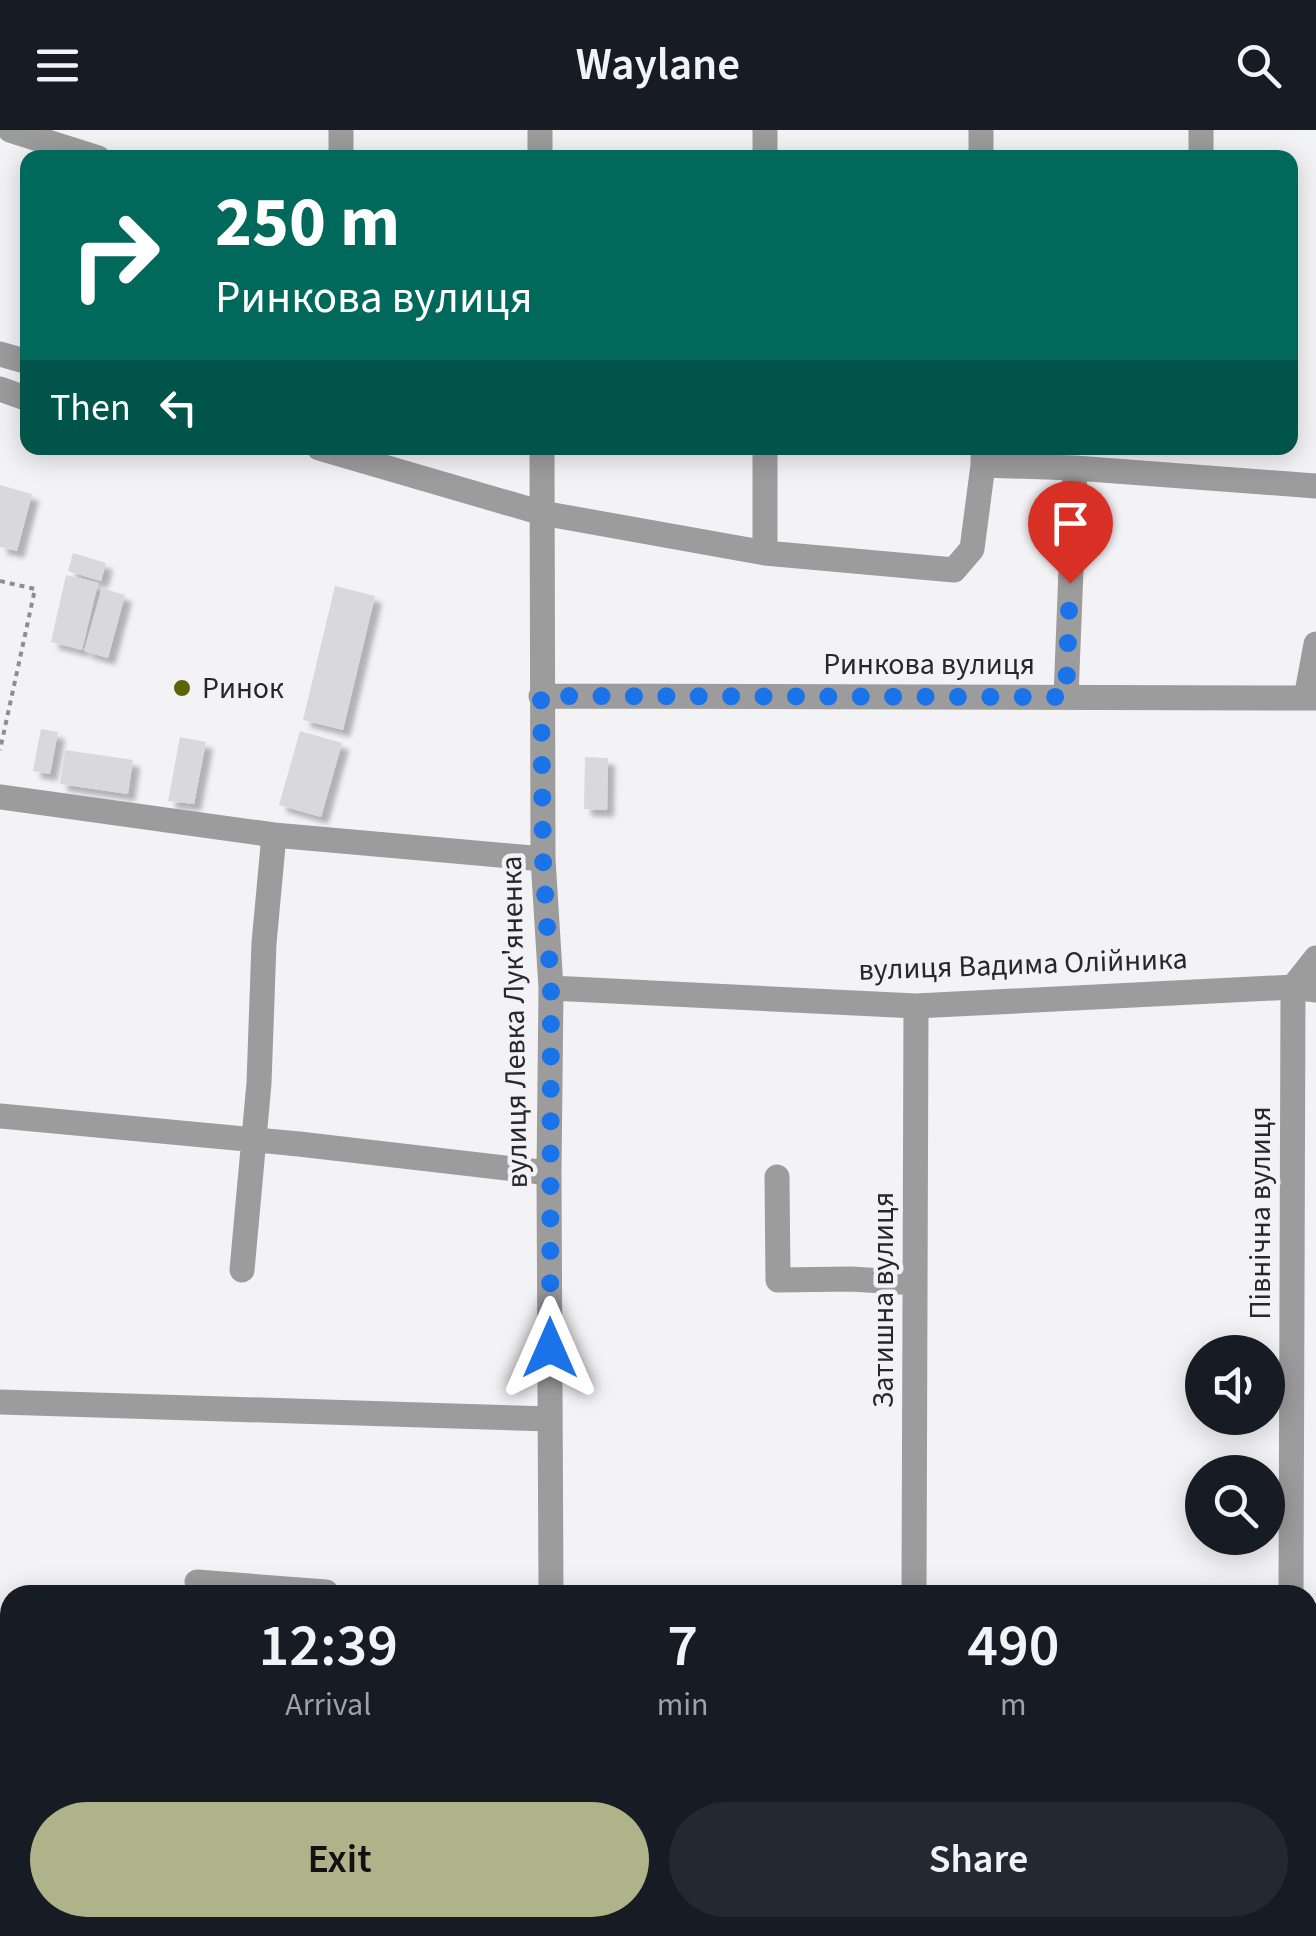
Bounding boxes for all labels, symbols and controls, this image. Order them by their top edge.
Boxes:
text: Waylane [576,33,740,97]
icon: menu [30,38,85,93]
icon: search [1231,38,1286,93]
text: 250 m [215,173,400,273]
icon: right [50,190,180,320]
text: Ринкова вулиця [215,266,533,330]
icon: left [151,380,206,435]
text: Then [50,381,131,435]
pin [1028,481,1113,584]
icon: arrive [1043,496,1098,551]
street label: Ринкова вулиця [823,643,1035,686]
place label: Ринок [202,667,284,710]
marker: Ринок [171,677,193,699]
street label: вулиця Левка Лук'яненка [490,855,539,1189]
street label: вулиця Вадима Олійника [858,937,1188,992]
street label: Північна вулиця [1239,1106,1282,1320]
street label: Затишна вулиця [862,1192,905,1408]
position arrow [498,1296,602,1400]
map controls [1185,1335,1285,1555]
button: sound [1185,1335,1285,1435]
button: search [1185,1455,1285,1555]
text: 12:39 [259,1604,398,1689]
text: 7 [667,1604,698,1689]
text: 490 [967,1604,1059,1689]
text: Arrival [285,1682,371,1728]
text: min [657,1682,709,1728]
text: m [1000,1682,1027,1728]
button: Exit [30,1802,649,1917]
button: Share [669,1802,1288,1917]

